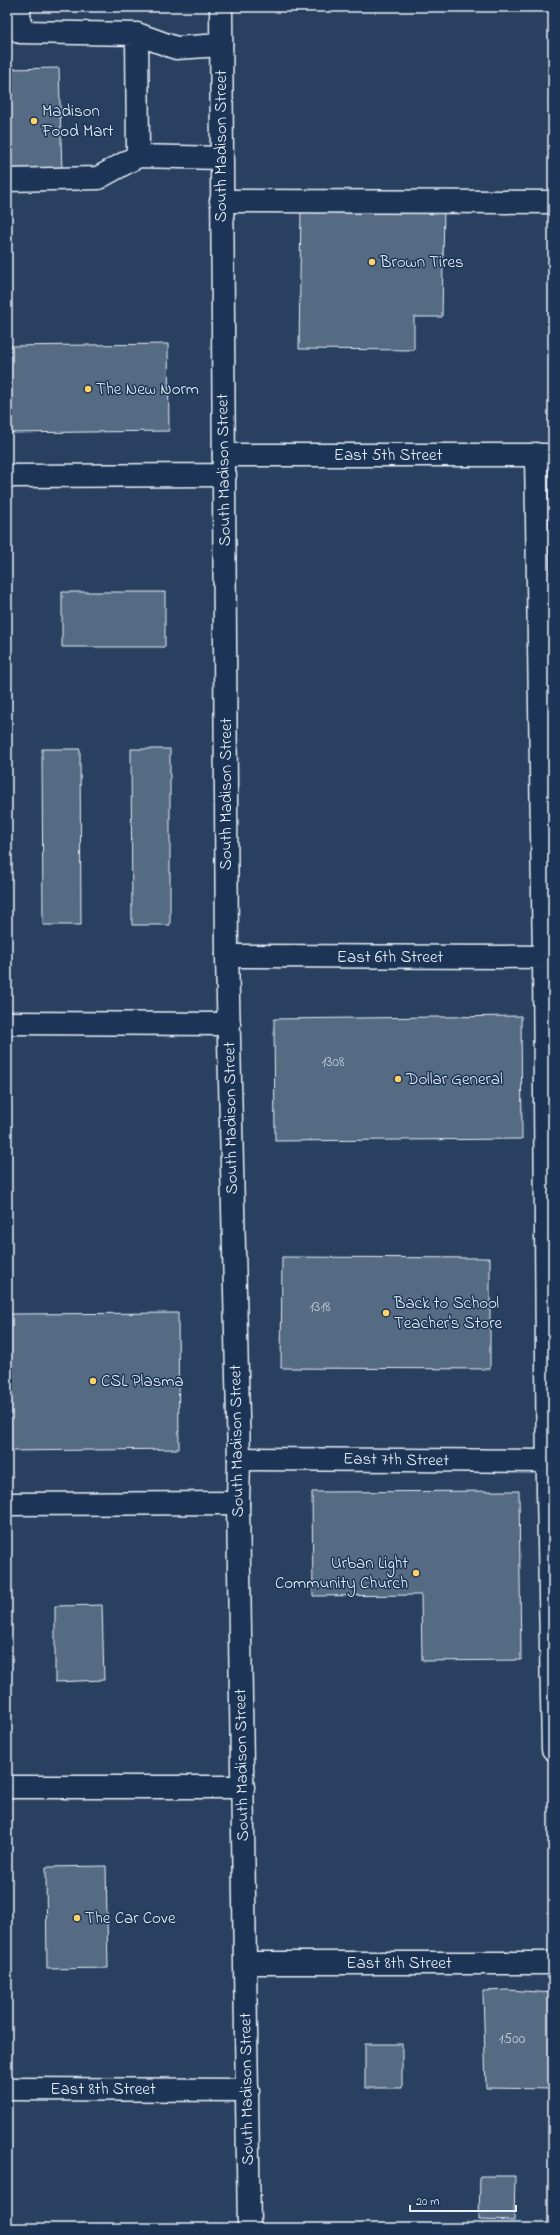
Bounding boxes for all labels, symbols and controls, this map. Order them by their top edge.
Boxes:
street label: South Madison Street [209,69,234,222]
place label: Madison Food Mart [41,99,114,144]
marker: Madison Food Mart [29,116,39,126]
place label: Brown Tires [379,250,464,275]
marker: Brown Tires [367,257,377,267]
place label: The New Norm [96,377,199,402]
marker: The New Norm [83,384,93,394]
street label: South Madison Street [210,393,238,546]
street label: East 5th Street [334,443,443,468]
street label: South Madison Street [214,717,239,870]
street label: East 6th Street [337,945,444,970]
street label: South Madison Street [217,1041,245,1194]
house number: 1308 [321,1051,345,1073]
place label: Dollar General [405,1067,503,1092]
marker: Dollar General [393,1074,403,1084]
place label: Back to School Teacher's Store [393,1291,502,1336]
house number: 1318 [309,1296,331,1318]
marker: Back to School Teacher's Store [381,1308,391,1318]
street label: South Madison Street [223,1364,251,1517]
place label: CSL Plasma [101,1369,184,1394]
marker: CSL Plasma [88,1376,98,1386]
street label: East 7th Street [343,1447,449,1473]
place label: Urban Light Community Church [275,1551,408,1597]
marker: Urban Light Community Church [411,1568,421,1578]
street label: South Madison Street [228,1688,256,1841]
place label: The Car Cove [85,1906,176,1931]
marker: The Car Cove [72,1913,82,1923]
street label: East 8th Street [346,1951,452,1976]
street label: South Madison Street [233,2012,261,2165]
house number: 1500 [499,2028,526,2050]
street label: East 8th Street [50,2077,156,2102]
scale bar [410,2187,516,2213]
text: 20 m [416,2193,439,2211]

